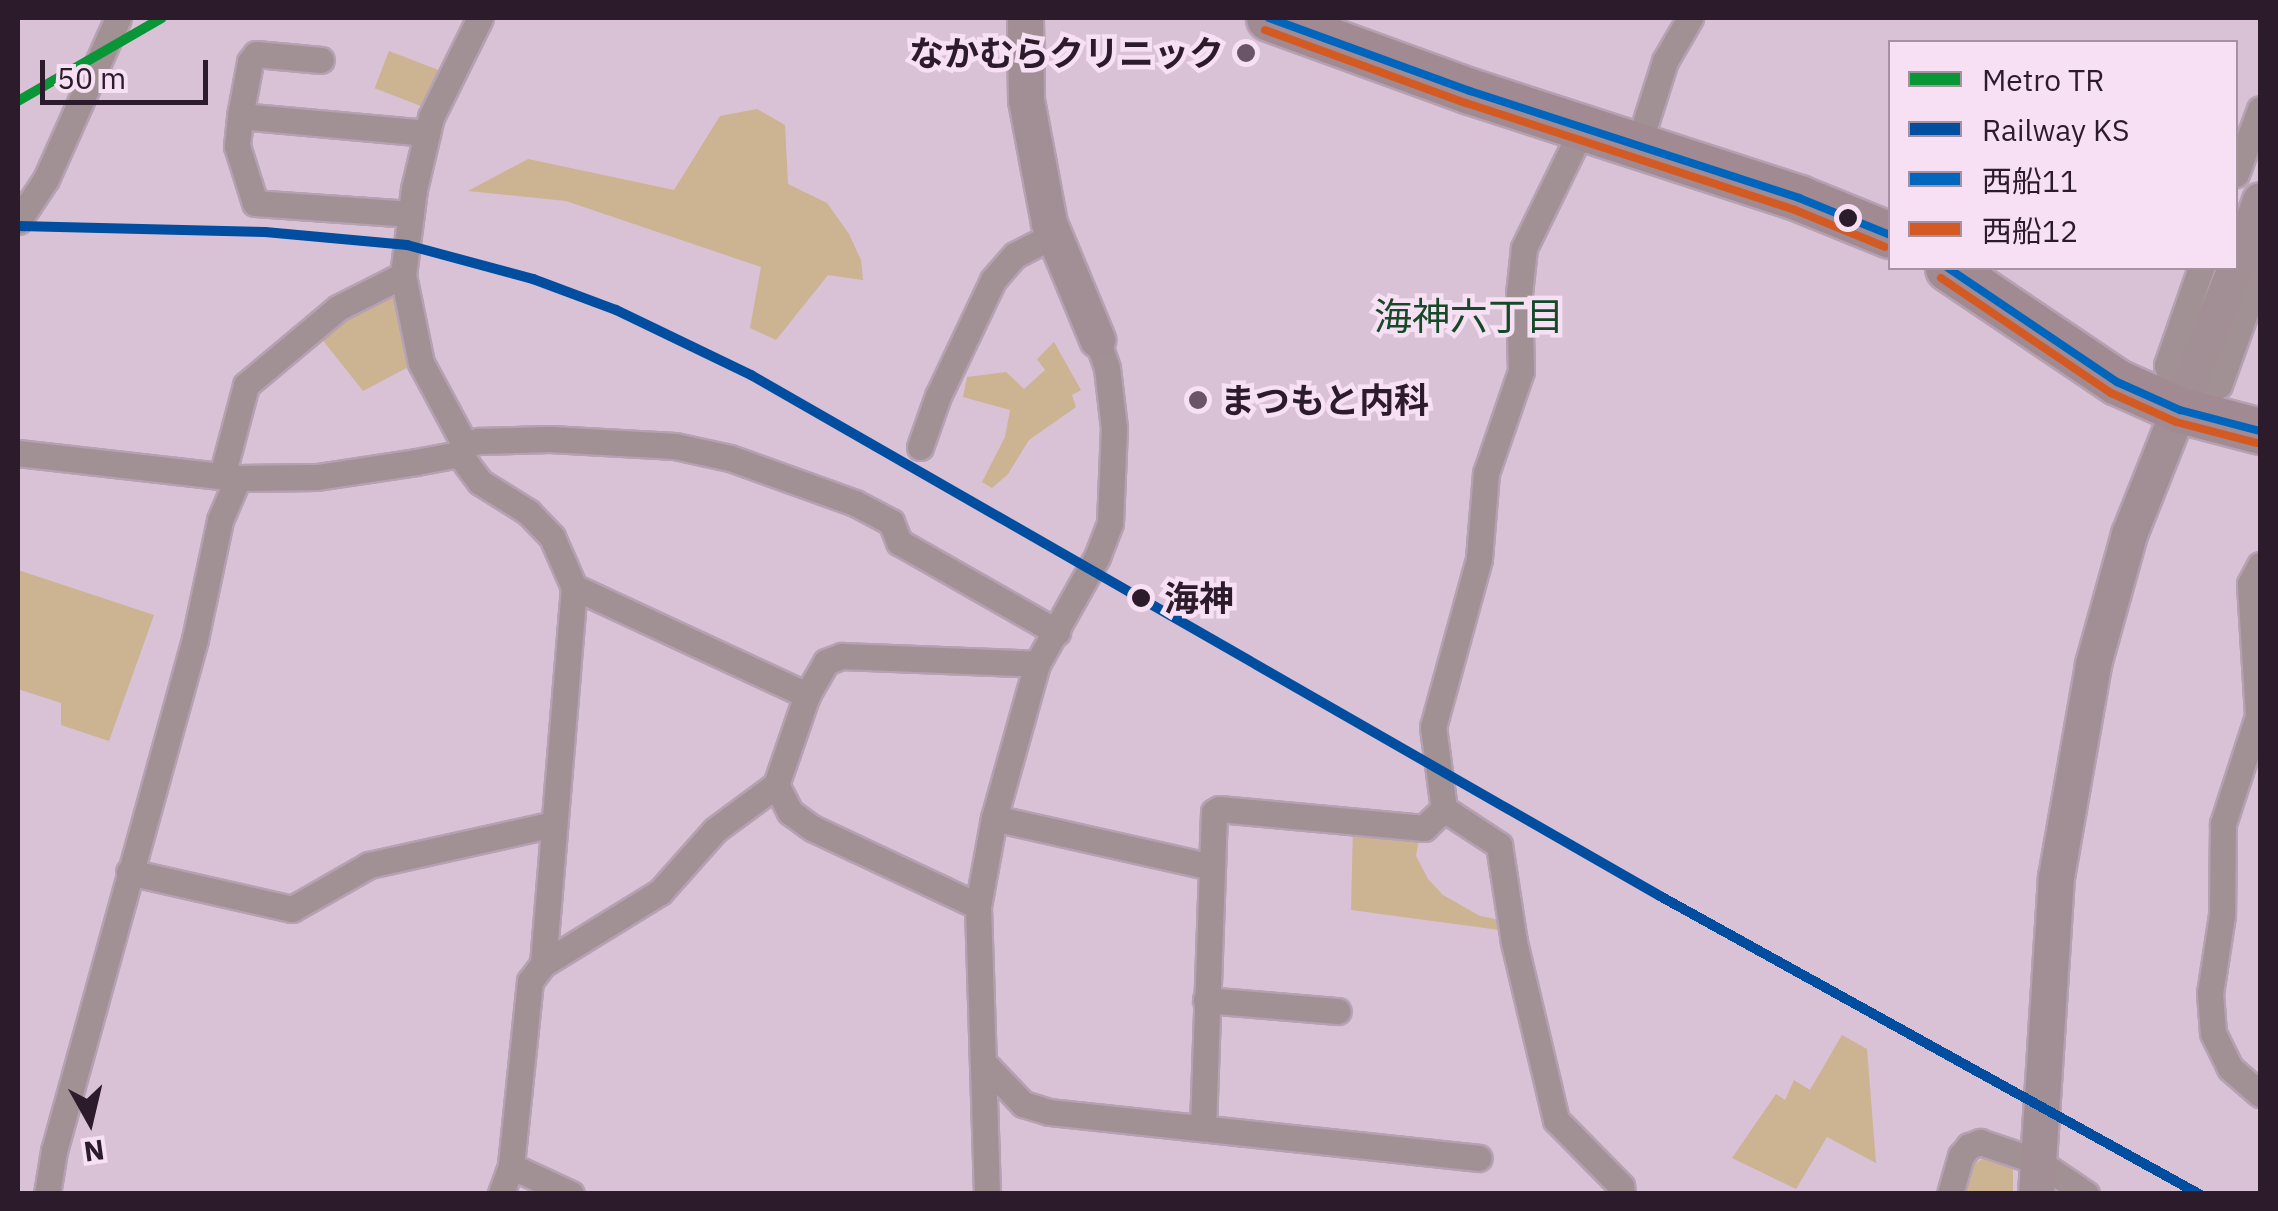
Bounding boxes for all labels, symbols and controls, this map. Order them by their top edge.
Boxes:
place label: なかむらクリニック [909,32,1224,74]
scale bar [45,40,212,102]
marker: なかむらクリニック [1233,40,1259,66]
legend [1888,40,2238,270]
text: 50 m [57,58,126,97]
text: Metro TR [1982,60,2104,99]
text: Railway KS [1982,110,2129,149]
text: 西船11 [1982,161,2078,200]
unlabelled marker [1838,208,1858,228]
text: 西船12 [1982,211,2078,250]
district label: 海神六丁目 [1374,293,1564,339]
place label: まつもと内科 [1220,379,1430,421]
marker: まつもと内科 [1185,387,1211,413]
place label: 海神 [1164,577,1234,619]
marker: 海神 [1128,585,1154,611]
north arrow [40,1071,140,1171]
text: N [82,1131,107,1171]

